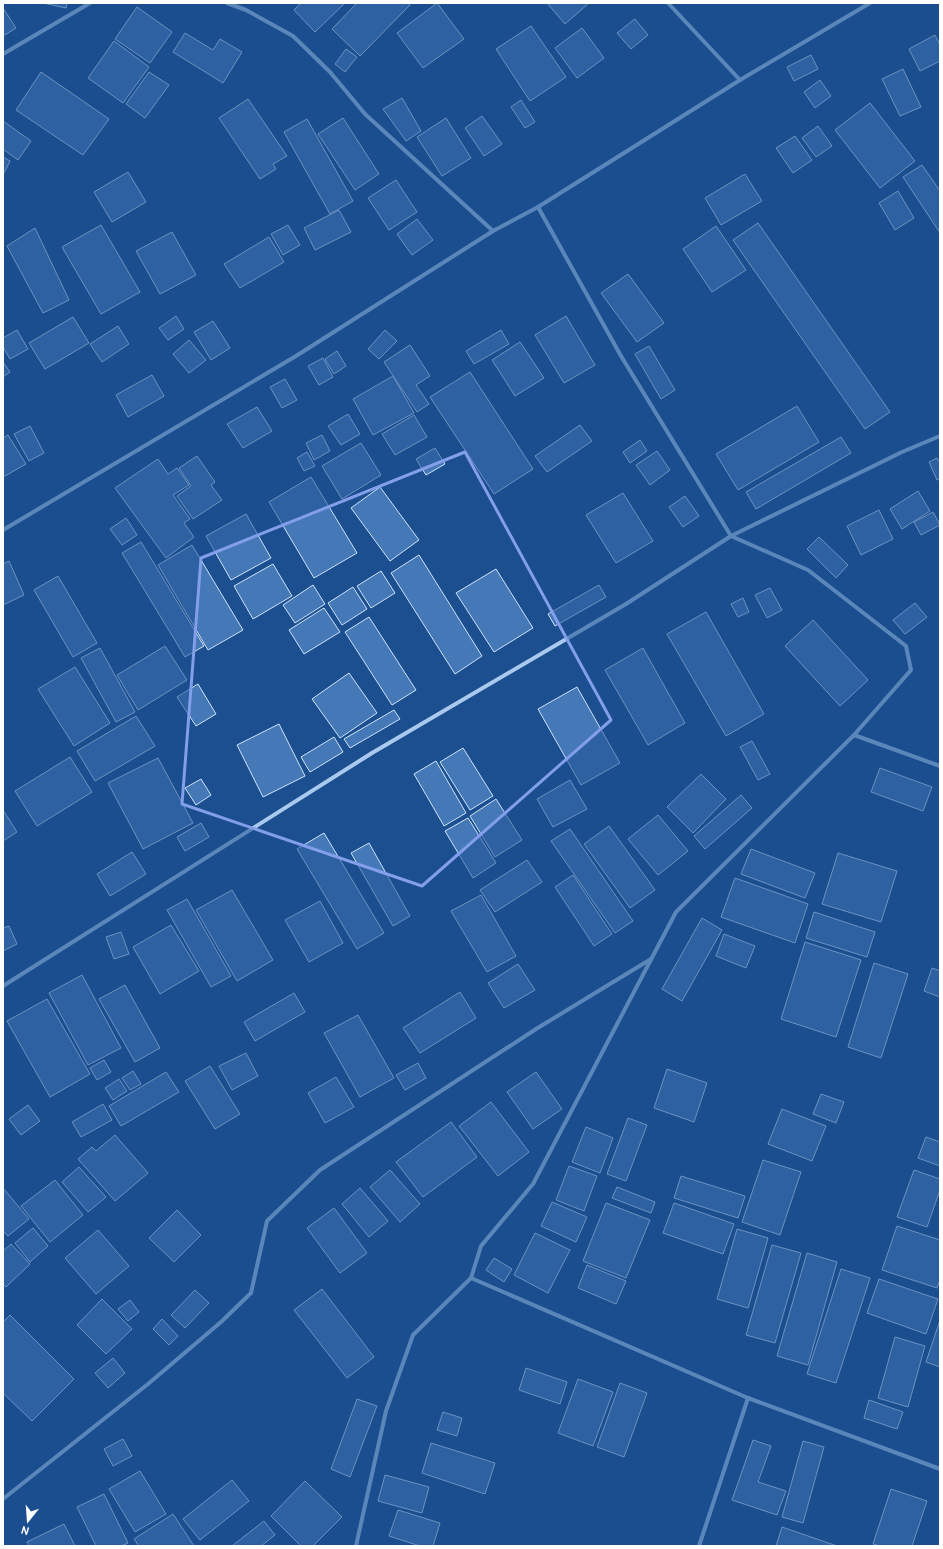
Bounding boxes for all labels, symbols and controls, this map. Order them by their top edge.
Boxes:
north arrow [8,1501,48,1541]
text: N [19,1523,31,1538]

